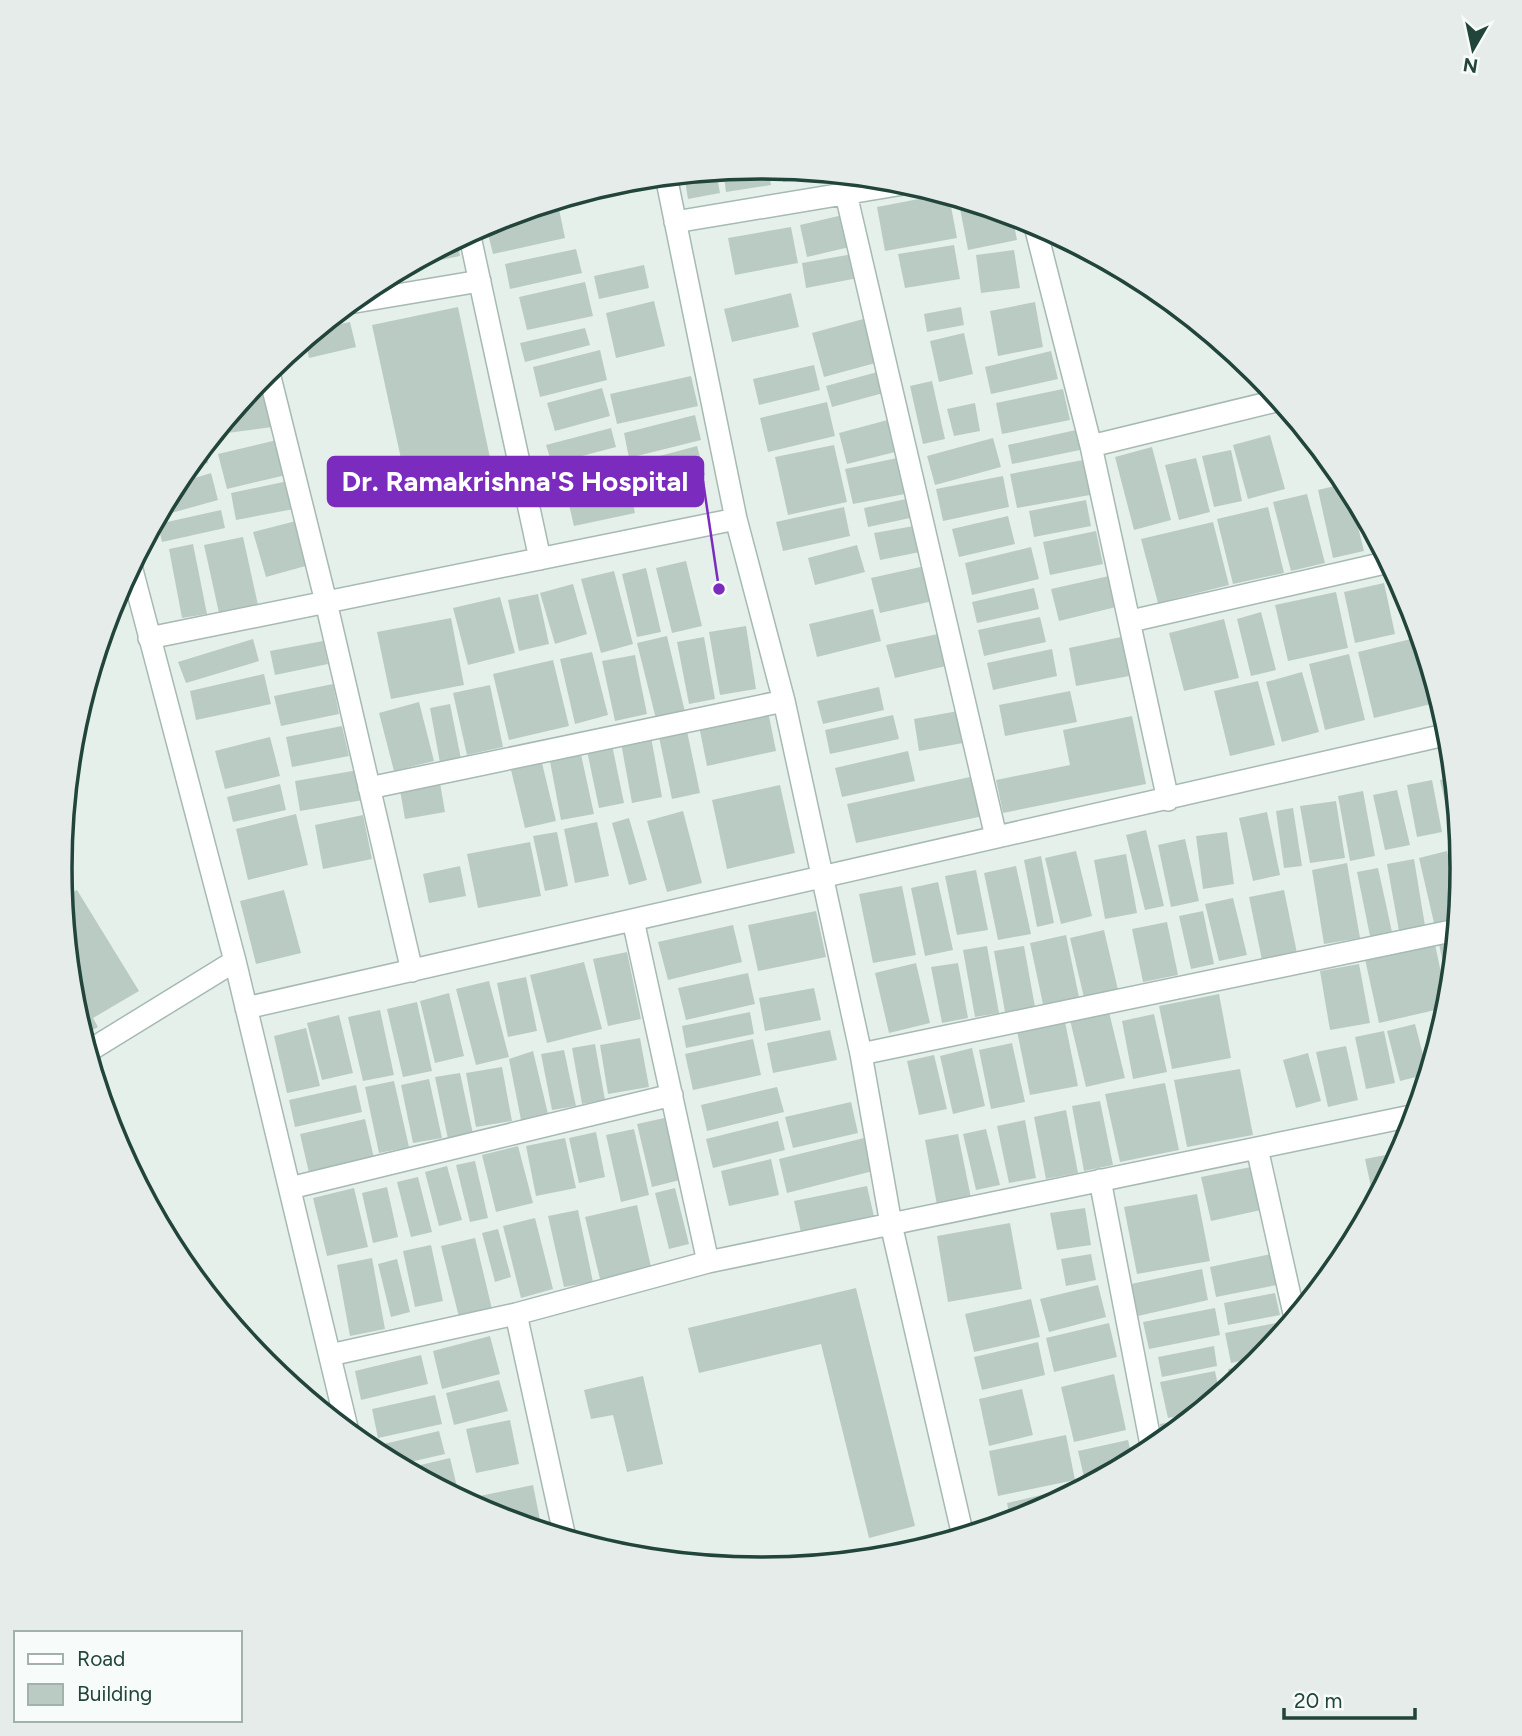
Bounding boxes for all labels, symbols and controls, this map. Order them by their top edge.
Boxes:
north arrow [1438,14,1508,84]
text: N [1461,53,1479,78]
callout: Dr. Ramakrishna'S Hospital [328,457,703,506]
text: Dr. Ramakrishna'S Hospital [342,464,688,498]
legend [14,1631,242,1722]
text: Road [77,1646,125,1671]
scale bar [1284,1676,1415,1720]
text: Building [77,1681,152,1706]
text: 20 m [1294,1688,1342,1713]

